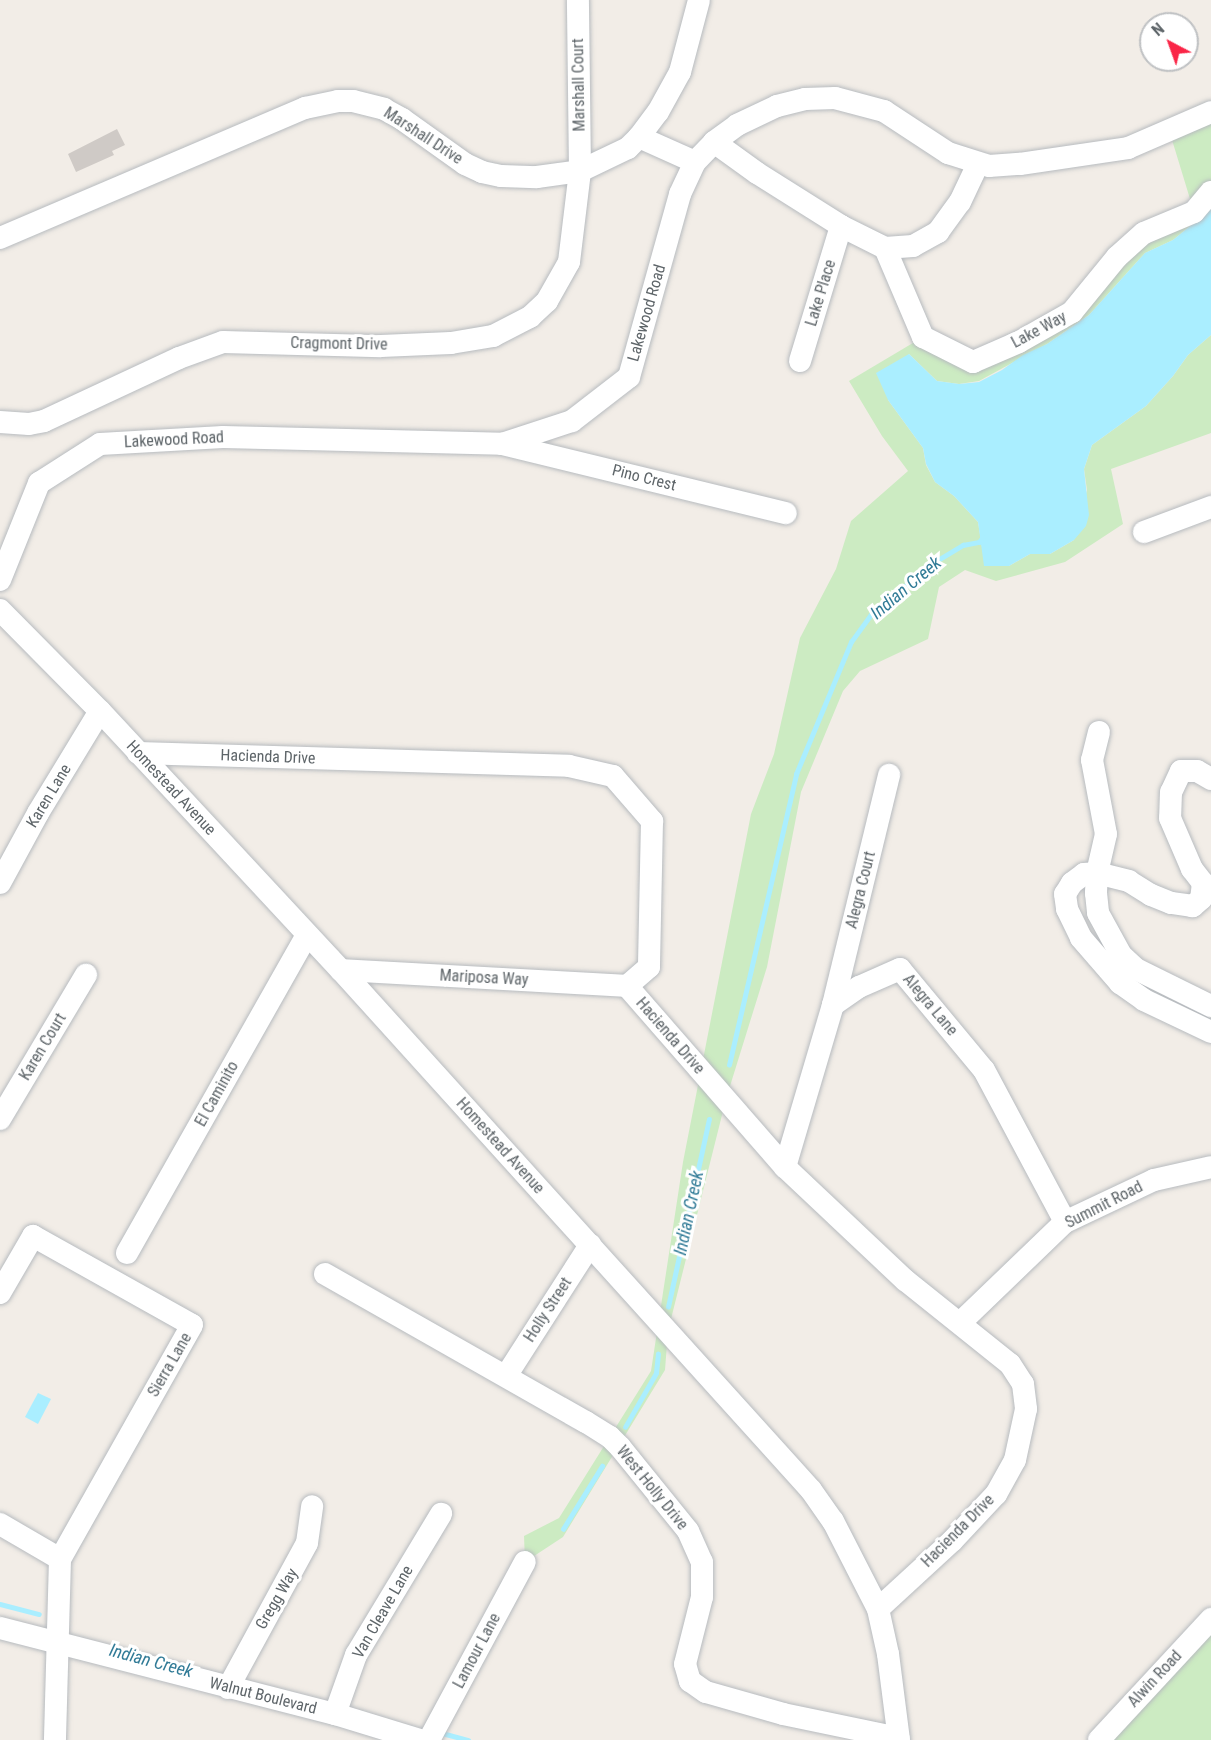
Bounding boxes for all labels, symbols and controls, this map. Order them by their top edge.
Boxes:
north arrow [1139,12,1199,72]
text: N [1148,19,1168,40]
street label: Marshall Court [569,38,589,132]
street label: Marshall Drive [380,103,466,169]
street label: Lake Place [802,257,840,329]
street label: Lakewood Road [624,262,670,364]
street label: Lake Way [1008,308,1070,352]
street label: Cragmont Drive [290,334,388,354]
street label: Lakewood Road [124,428,224,452]
street label: Pino Crest [610,461,678,495]
water label: Indian Creek [866,552,946,624]
street label: Homestead Avenue [122,737,220,839]
street label: Hacienda Drive [220,746,316,768]
street label: Karen Lane [23,761,75,831]
street label: Alegra Court [842,849,880,931]
street label: Mariposa Way [439,966,529,990]
street label: Alegra Lane [899,970,961,1040]
street label: Hacienda Drive [632,994,708,1078]
street label: Karen Court [15,1010,71,1084]
street label: El Caminito [191,1058,243,1130]
street label: Homestead Avenue [452,1094,548,1198]
water label: Indian Creek [670,1169,708,1257]
street label: Summit Road [1062,1177,1146,1233]
street label: Holly Street [520,1274,576,1346]
street label: Sierra Lane [144,1330,196,1400]
street label: West Holly Drive [612,1442,692,1534]
street label: Hacienda Drive [918,1491,998,1571]
street label: Van Cleave Lane [349,1562,417,1662]
street label: Gregg Way [252,1565,302,1633]
street label: Lamour Lane [449,1610,505,1692]
water label: Indian Creek [107,1639,195,1683]
street label: Alwin Road [1124,1647,1186,1711]
street label: Walnut Boulevard [207,1673,319,1719]

